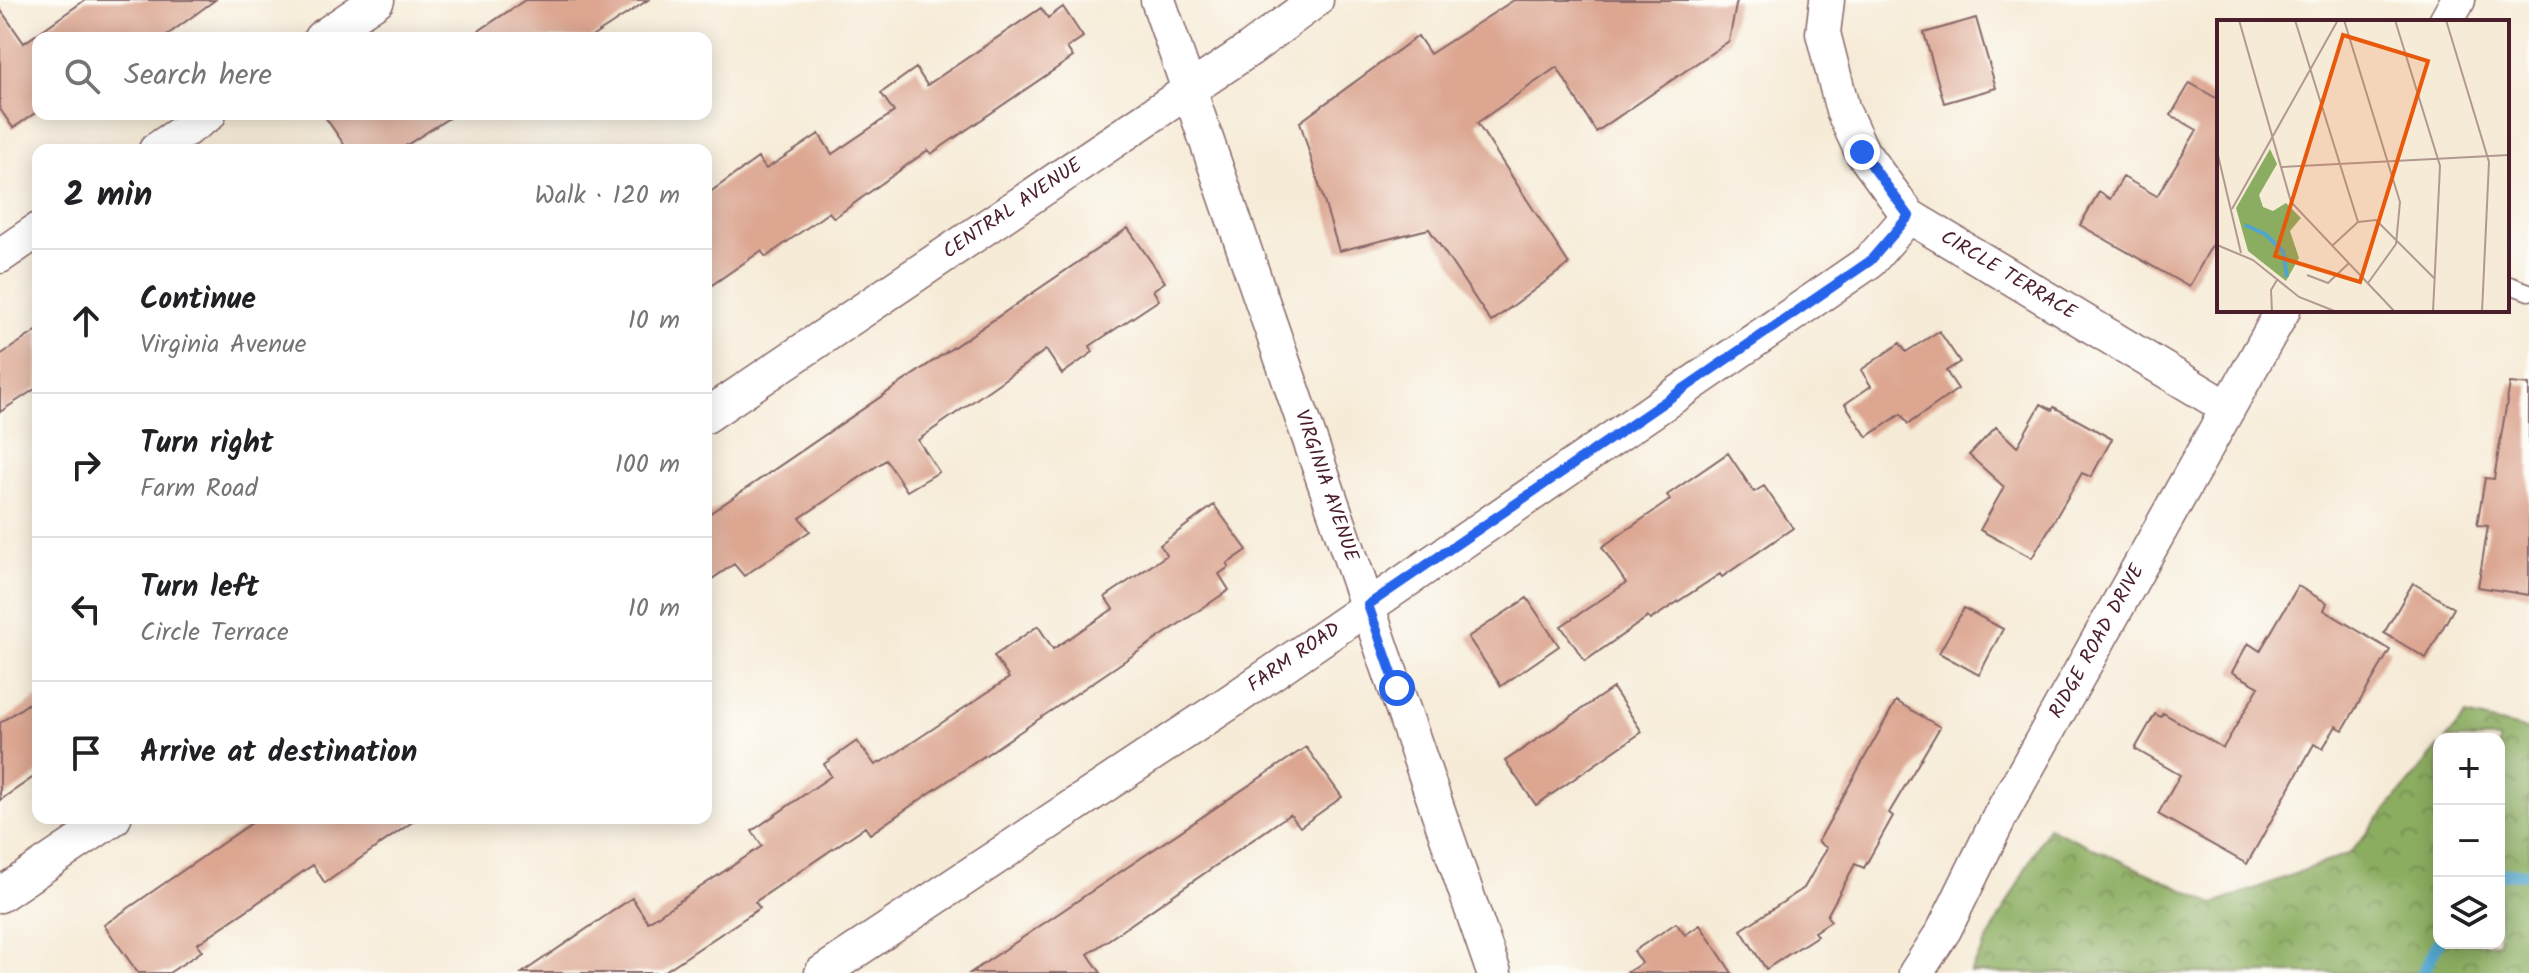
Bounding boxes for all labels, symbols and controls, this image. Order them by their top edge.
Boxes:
inset map [2217,20,2509,312]
search box [32,32,712,120]
text: Search here [124,52,272,100]
icon: search [60,54,104,98]
route end [1844,134,1880,170]
street label: CENTRAL AVENUE [936,150,1090,268]
text: 2 min [64,169,152,223]
text: Walk · 120 m [535,175,680,217]
street label: CIRCLE TERRACE [1934,222,2083,330]
text: Continue [140,276,256,324]
icon: ahead [64,299,108,343]
text: 10 m [628,300,680,342]
text: Virginia Avenue [140,324,306,366]
street label: VIRGINIA AVENUE [1285,406,1367,567]
text: Turn right [140,420,273,468]
icon: right [64,443,108,487]
text: 100 m [615,444,680,486]
text: Farm Road [140,468,258,510]
street label: RIDGE ROAD DRIVE [2041,557,2154,725]
text: Turn left [140,564,259,612]
icon: left [64,587,108,631]
text: 10 m [628,588,680,630]
text: Circle Terrace [140,612,289,654]
street label: FARM ROAD [1241,614,1348,701]
route start [1379,670,1415,706]
text: Arrive at destination [140,729,417,777]
icon: arrive [64,731,108,775]
map controls [2433,733,2505,949]
button: + [2433,733,2505,805]
button: − [2433,805,2505,877]
button: layers [2433,877,2505,949]

